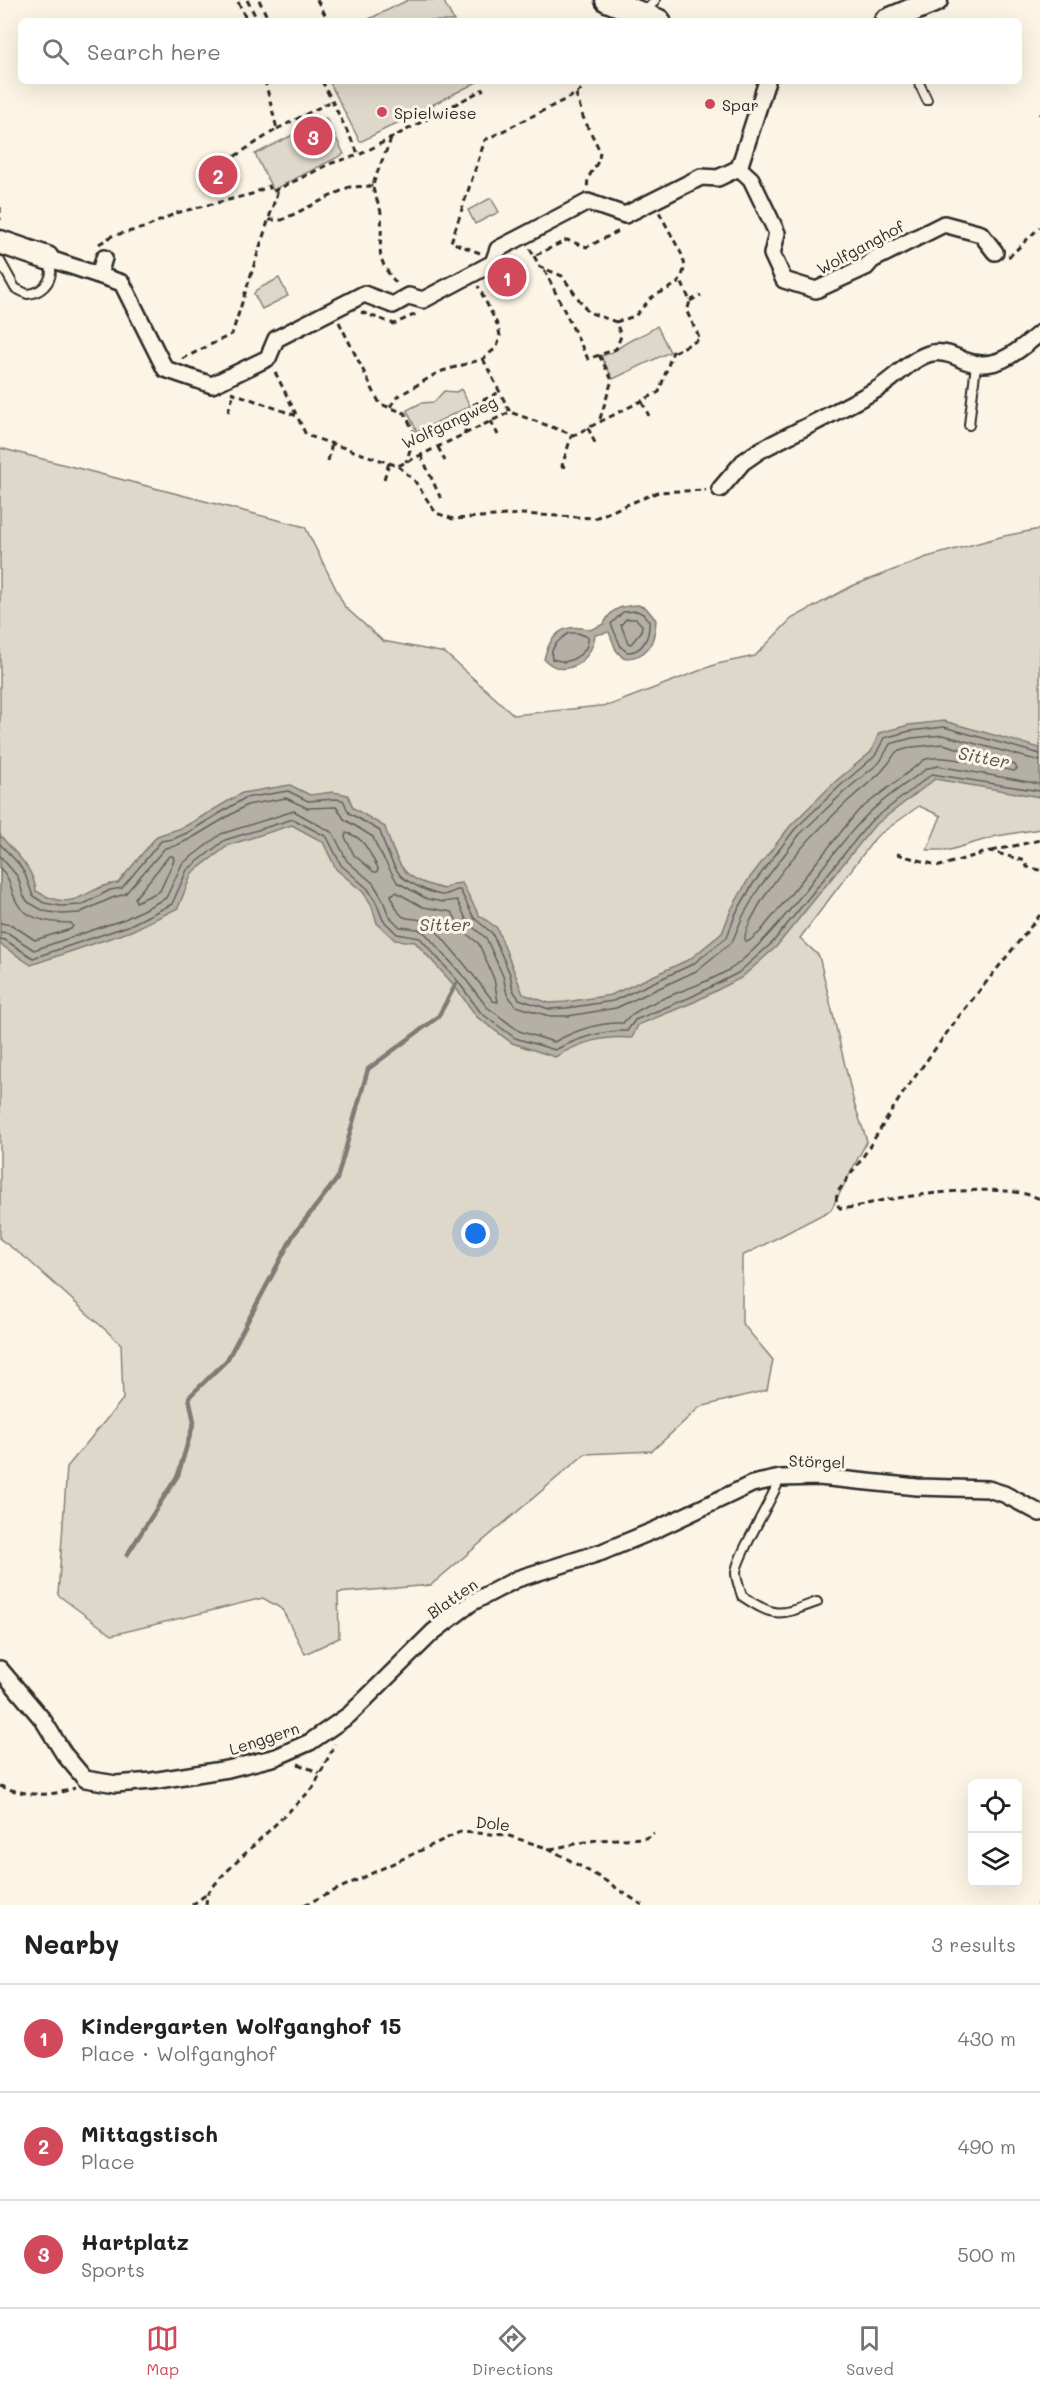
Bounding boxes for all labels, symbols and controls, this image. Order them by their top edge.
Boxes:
search box [18,18,1022,84]
icon: search [39,35,72,68]
text: Search here [87,37,221,66]
place label: Spar [722,94,759,115]
marker: Spar [703,97,717,111]
place label: Spielwiese [394,102,477,123]
marker: Spielwiese [375,105,389,119]
pin: 3 [294,114,332,158]
pin: 2 [198,152,238,198]
street label: Wolfganghof [813,215,908,279]
pin: 1 [488,254,526,300]
street label: Wolfgangweg [398,391,500,453]
water label: Sitter [956,740,1012,774]
water label: Sitter [419,912,471,936]
your location [461,1219,490,1248]
street label: Störgel [788,1450,846,1472]
street label: Blatten [423,1573,481,1623]
street label: Lenggern [226,1717,302,1759]
map controls [968,1779,1022,1887]
button: locate [968,1779,1022,1833]
street label: Dole [475,1811,511,1835]
button: layers [968,1833,1022,1887]
text: Nearby [24,1927,119,1961]
text: 3 results [931,1931,1016,1957]
text: Kindergarten Wolfganghof 15 [81,2011,401,2040]
text: 1 [39,2025,48,2051]
text: 430 m [958,2025,1016,2051]
text: Place · Wolfganghof [81,2040,276,2066]
text: Mittagstisch [81,2119,218,2148]
text: 2 [38,2133,49,2159]
text: 490 m [958,2133,1016,2159]
text: Place [81,2148,135,2174]
text: Hartplatz [81,2227,189,2256]
text: 3 [38,2241,50,2267]
text: 500 m [957,2241,1016,2267]
text: Sports [81,2256,145,2282]
tab: Map [146,2322,179,2379]
tab: Directions [472,2322,553,2379]
tab: Saved [846,2322,894,2379]

